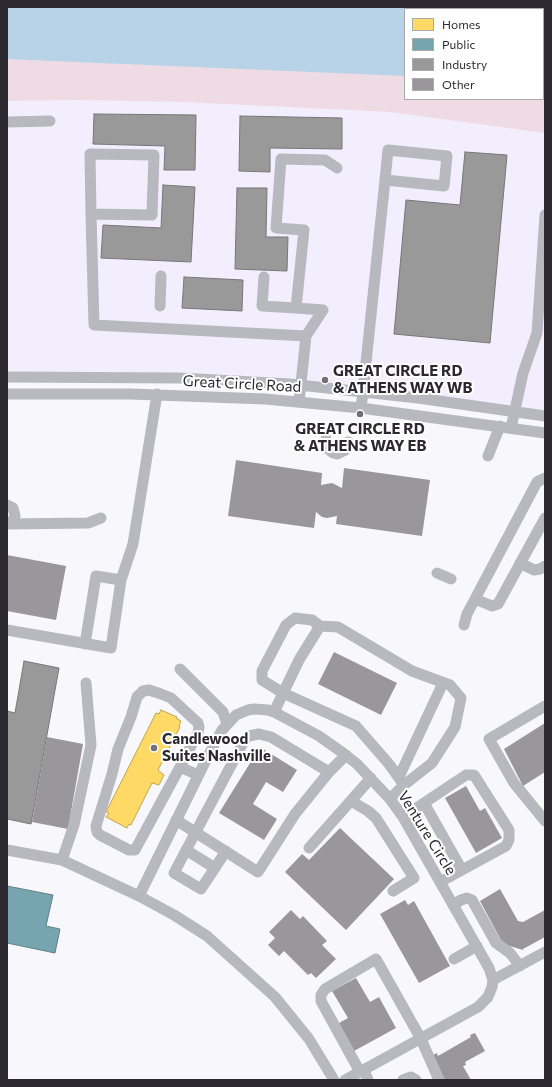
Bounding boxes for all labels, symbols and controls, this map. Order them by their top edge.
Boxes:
legend [404,8,544,100]
text: Homes [442,17,480,31]
text: Public [442,37,475,51]
text: Industry [442,57,487,71]
text: Other [442,77,475,91]
place label: GREAT CIRCLE RD & ATHENS WAY WB [333,362,472,397]
street label: Great Circle Road [182,372,302,396]
marker: GREAT CIRCLE RD & ATHENS WAY WB [320,375,330,385]
marker: GREAT CIRCLE RD & ATHENS WAY EB [355,409,365,419]
place label: GREAT CIRCLE RD & ATHENS WAY EB [294,420,426,455]
place label: Candlewood Suites Nashville [162,730,271,765]
marker: Candlewood Suites Nashville [149,743,159,753]
street label: Venture Circle [394,788,460,878]

